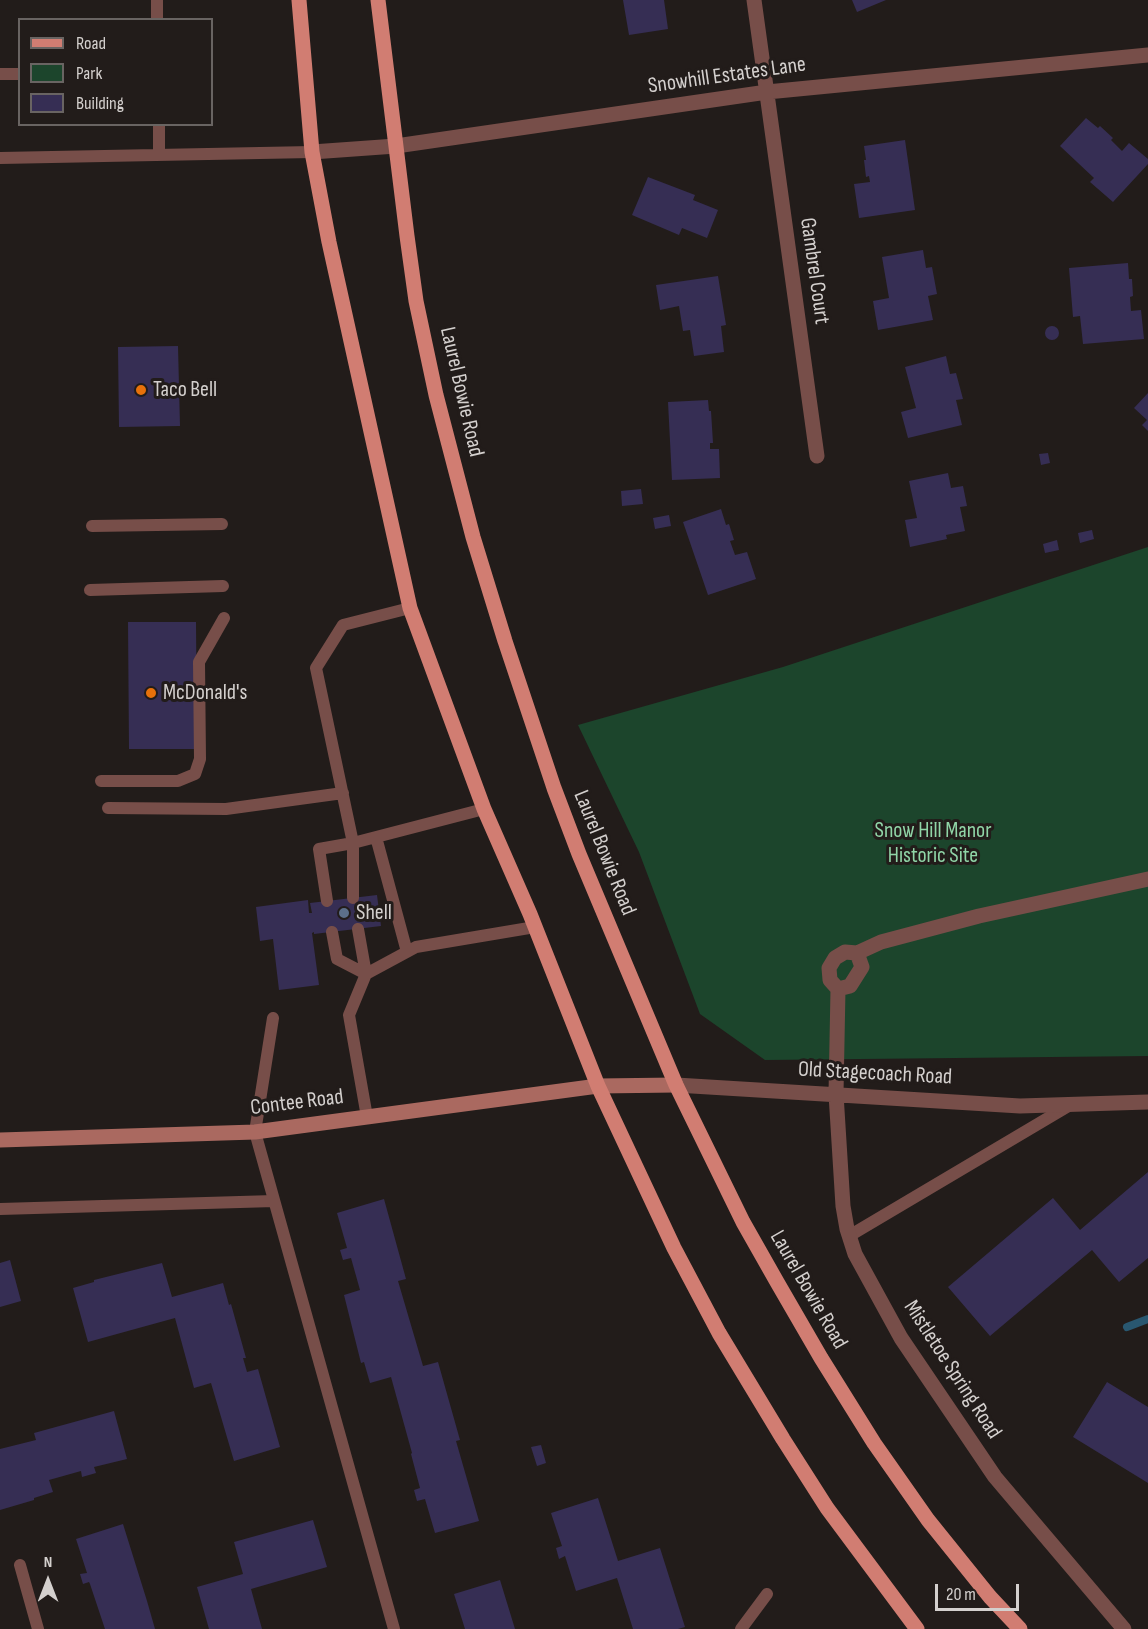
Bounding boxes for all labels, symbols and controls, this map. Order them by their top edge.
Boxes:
legend [18,18,213,126]
text: Road [76,33,106,54]
street label: Snowhill Estates Lane [646,52,808,100]
text: Park [76,63,102,84]
text: Building [76,93,124,114]
street label: Gambrel Court [793,216,835,326]
street label: Laurel Bowie Road [433,324,489,460]
place label: Taco Bell [153,377,217,403]
marker: Taco Bell [134,383,148,397]
place label: McDonald's [163,680,247,706]
marker: McDonald's [144,686,158,700]
street label: Laurel Bowie Road [567,787,641,919]
park label: Snow Hill Manor Historic Site [874,818,992,870]
place label: Shell [356,900,392,926]
marker: Shell [337,906,351,920]
street label: Old Stagecoach Road [797,1057,953,1091]
street label: Contee Road [249,1084,345,1122]
street label: Laurel Bowie Road [763,1226,853,1354]
street label: Mistletoe Spring Road [897,1296,1007,1444]
north arrow [18,1551,78,1611]
text: N [44,1553,52,1572]
scale bar [938,1572,1022,1610]
text: 20 m [946,1584,976,1605]

